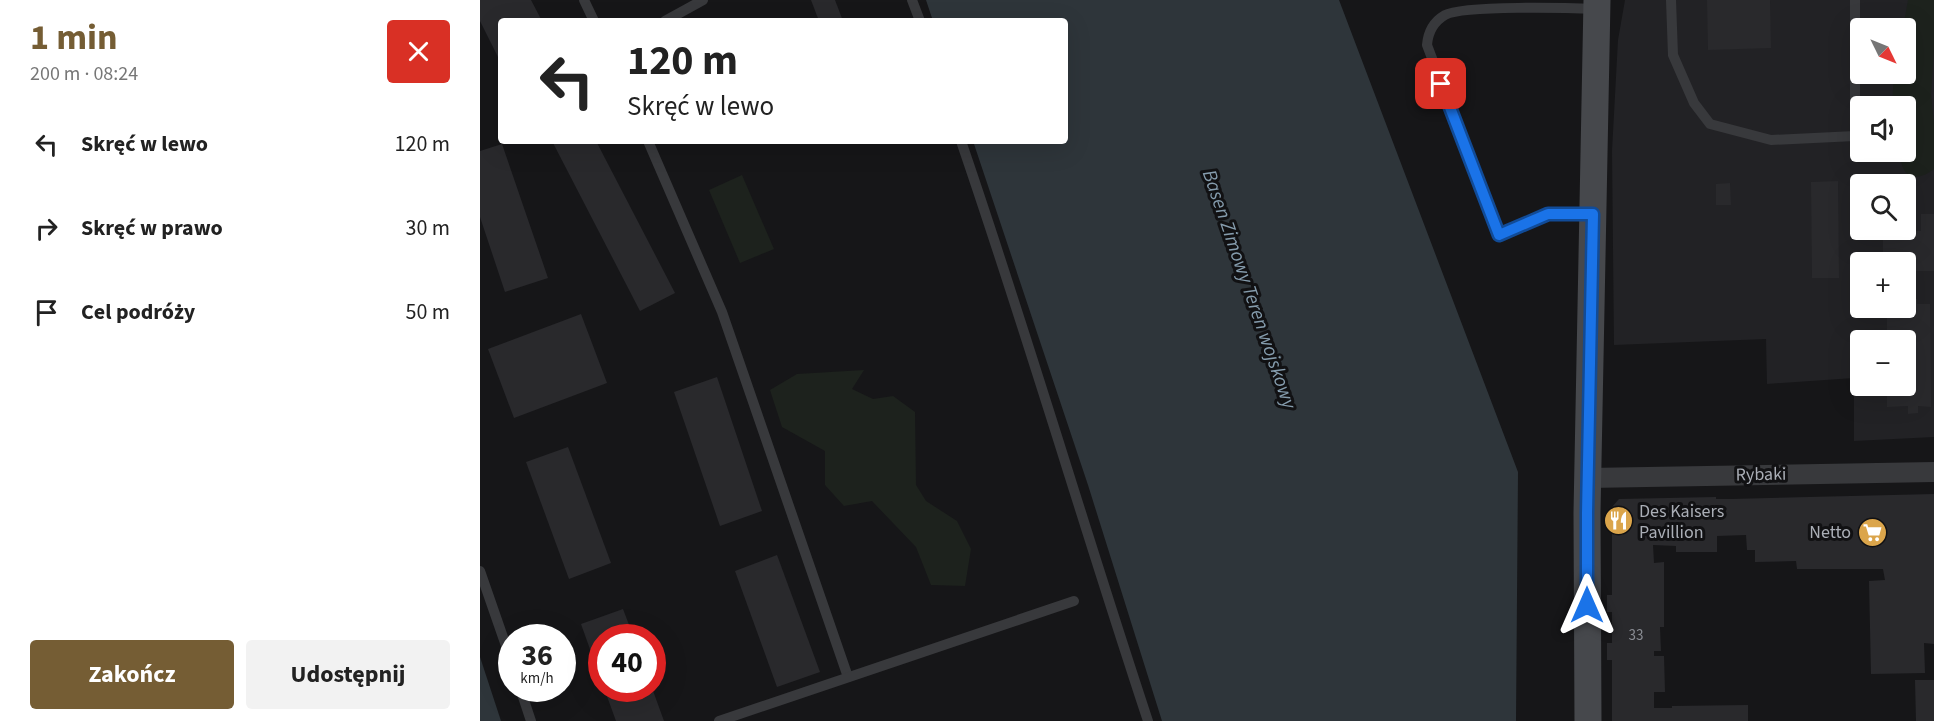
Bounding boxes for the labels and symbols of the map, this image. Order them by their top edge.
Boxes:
north arrow [1850,18,1916,84]
pin [1415,58,1466,109]
water label: Basen Zimowy Teren wojskowy [1195,166,1303,414]
street label: Rybaki [1735,462,1787,487]
place label: Des Kaisers Pavillion [1639,499,1724,545]
restaurant icon: Des Kaisers Pavillion [1602,505,1634,537]
supermarket icon: Netto [1856,516,1888,548]
place label: Netto [1809,520,1851,545]
position arrow [1555,573,1619,637]
speed limit sign: 40 [588,624,666,702]
house number: 33 [1629,625,1643,646]

